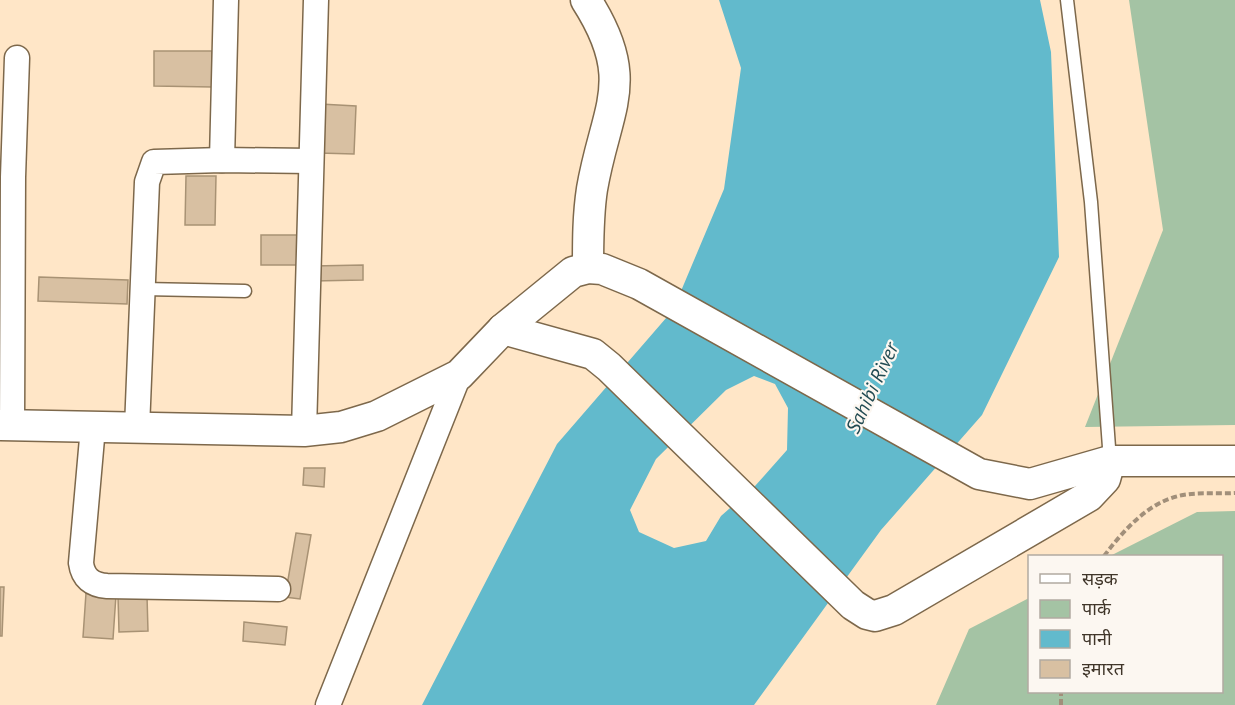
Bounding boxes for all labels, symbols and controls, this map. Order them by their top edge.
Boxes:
water label: Sahibi River [840,337,905,438]
legend [1028,555,1223,693]
text: सड़क [1082,567,1119,590]
text: पार्क [1082,597,1112,620]
text: पानी [1082,627,1112,650]
text: इमारत [1082,657,1125,680]

